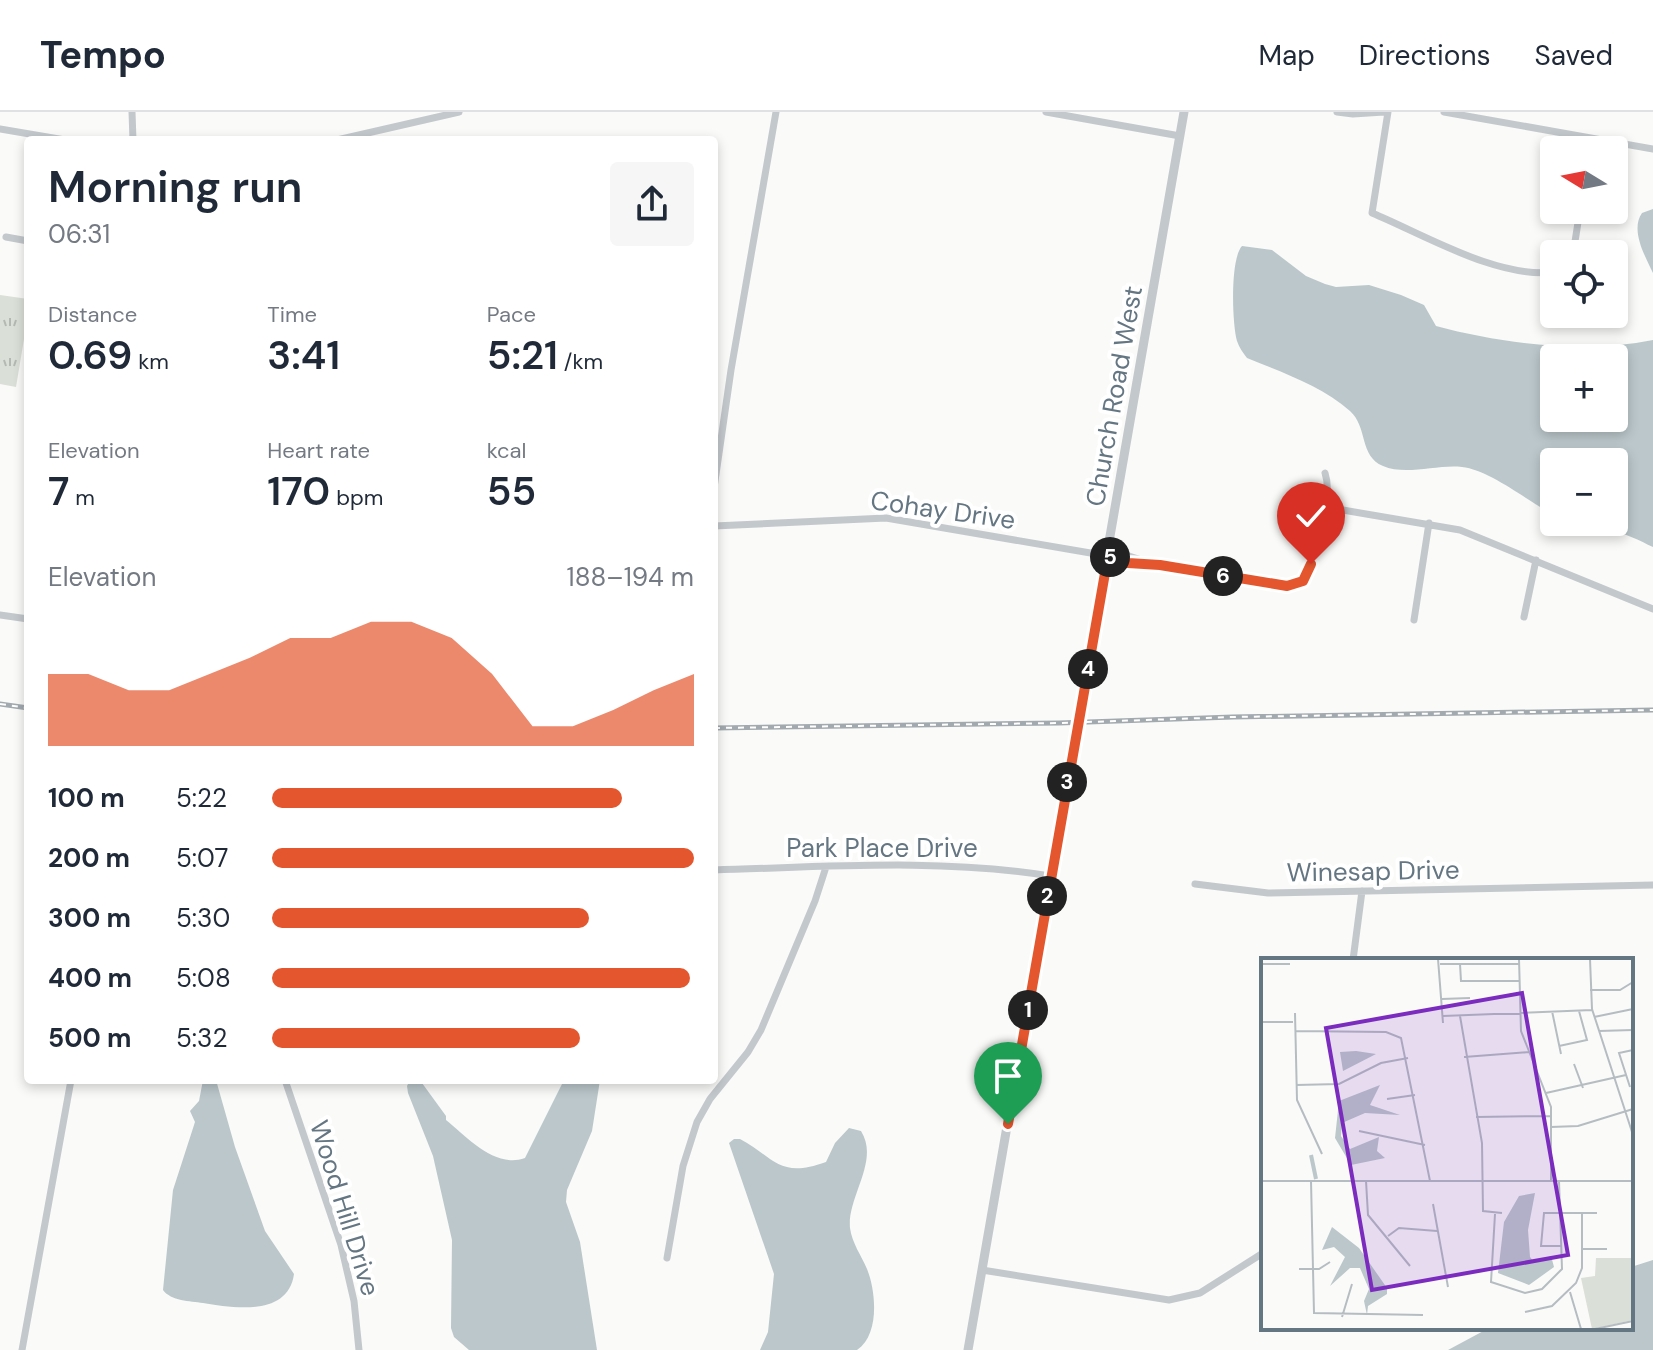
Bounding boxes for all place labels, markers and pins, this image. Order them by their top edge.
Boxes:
pin [1277,482,1345,564]
pin: 5 [1090,537,1130,577]
pin: 6 [1203,556,1243,596]
pin: 4 [1068,649,1108,689]
pin: 3 [1047,762,1087,802]
pin: 2 [1027,876,1067,916]
pin: 1 [1008,990,1048,1030]
pin [974,1042,1042,1124]

